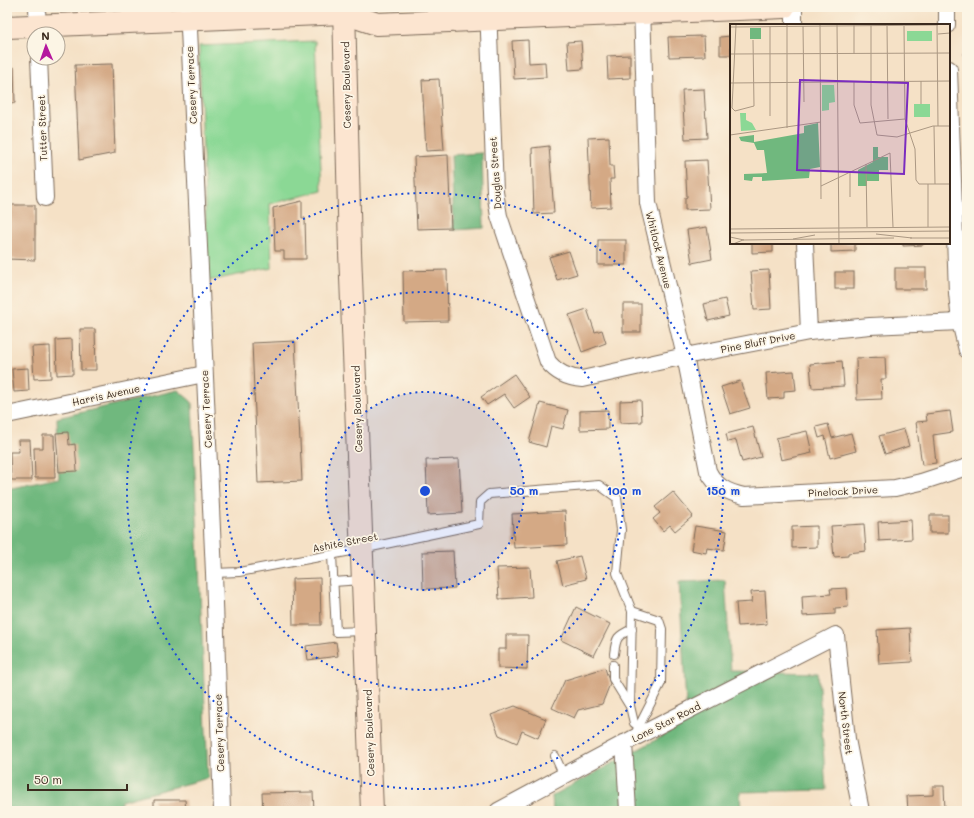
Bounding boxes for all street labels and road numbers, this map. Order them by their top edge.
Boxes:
street label: Cesery Boulevard [338,41,354,129]
street label: Cesery Terrace [182,46,200,124]
street label: Tutter Street [34,95,50,161]
street label: Douglas Street [485,136,505,210]
street label: Whitlock Avenue [643,210,675,290]
street label: Pine Bluff Drive [720,328,796,356]
street label: Cesery Boulevard [348,365,366,453]
street label: Cesery Terrace [197,370,215,448]
street label: Harris Avenue [71,381,141,409]
street label: Pinelock Drive [808,482,878,500]
street label: Ashite Street [311,529,379,555]
street label: Cesery Boulevard [360,689,378,777]
street label: North Street [835,691,857,755]
street label: Cesery Terrace [211,694,227,772]
street label: Lone Star Road [629,699,703,745]

